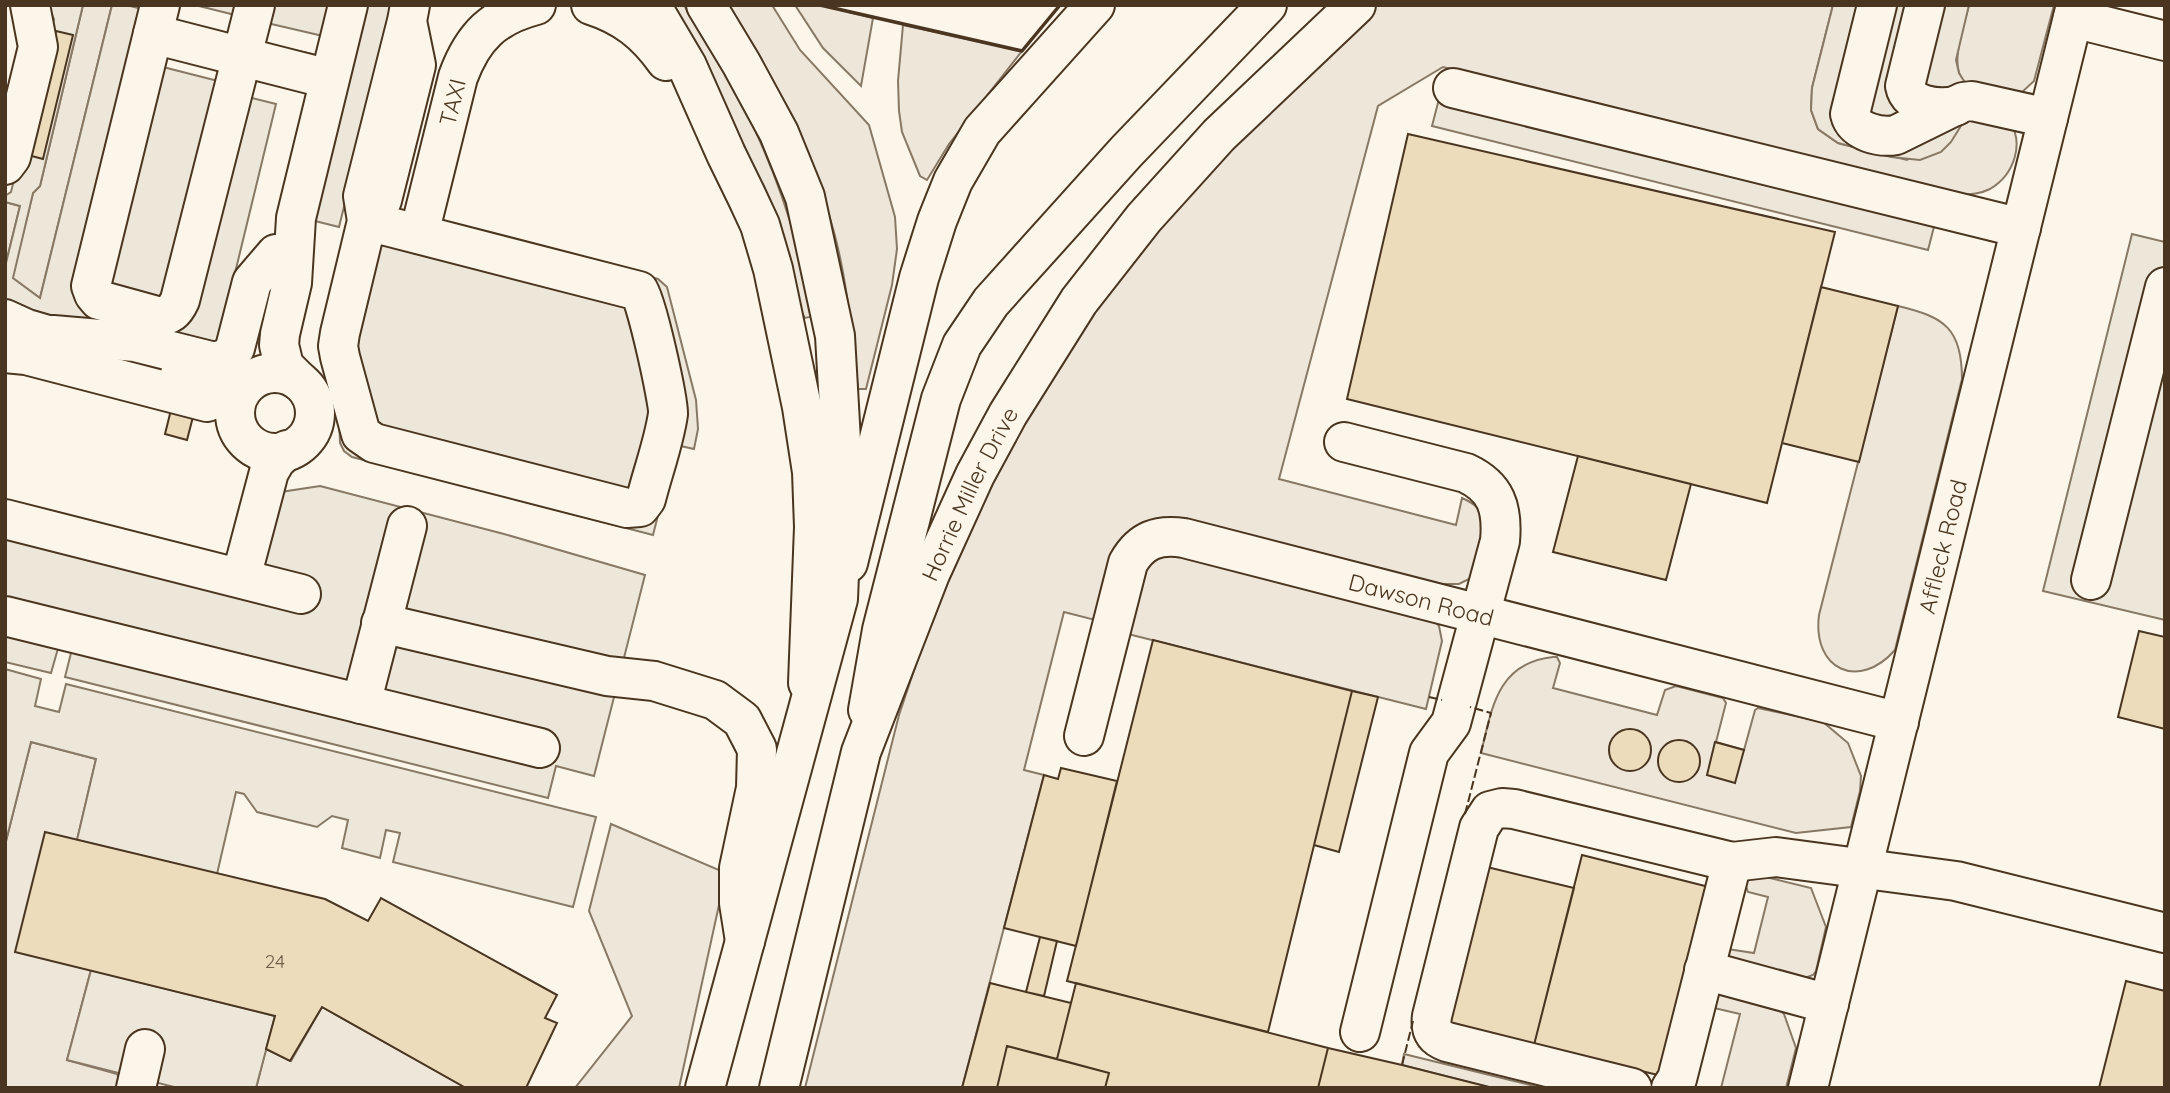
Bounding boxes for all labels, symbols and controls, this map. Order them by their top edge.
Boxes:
street label: TAXI [432,76,472,128]
street label: Horrie Miller Drive [914,402,1024,585]
street label: Affleck Road [1911,476,1973,616]
street label: Dawson Road [1346,567,1497,632]
house number: 24 [265,949,285,973]

